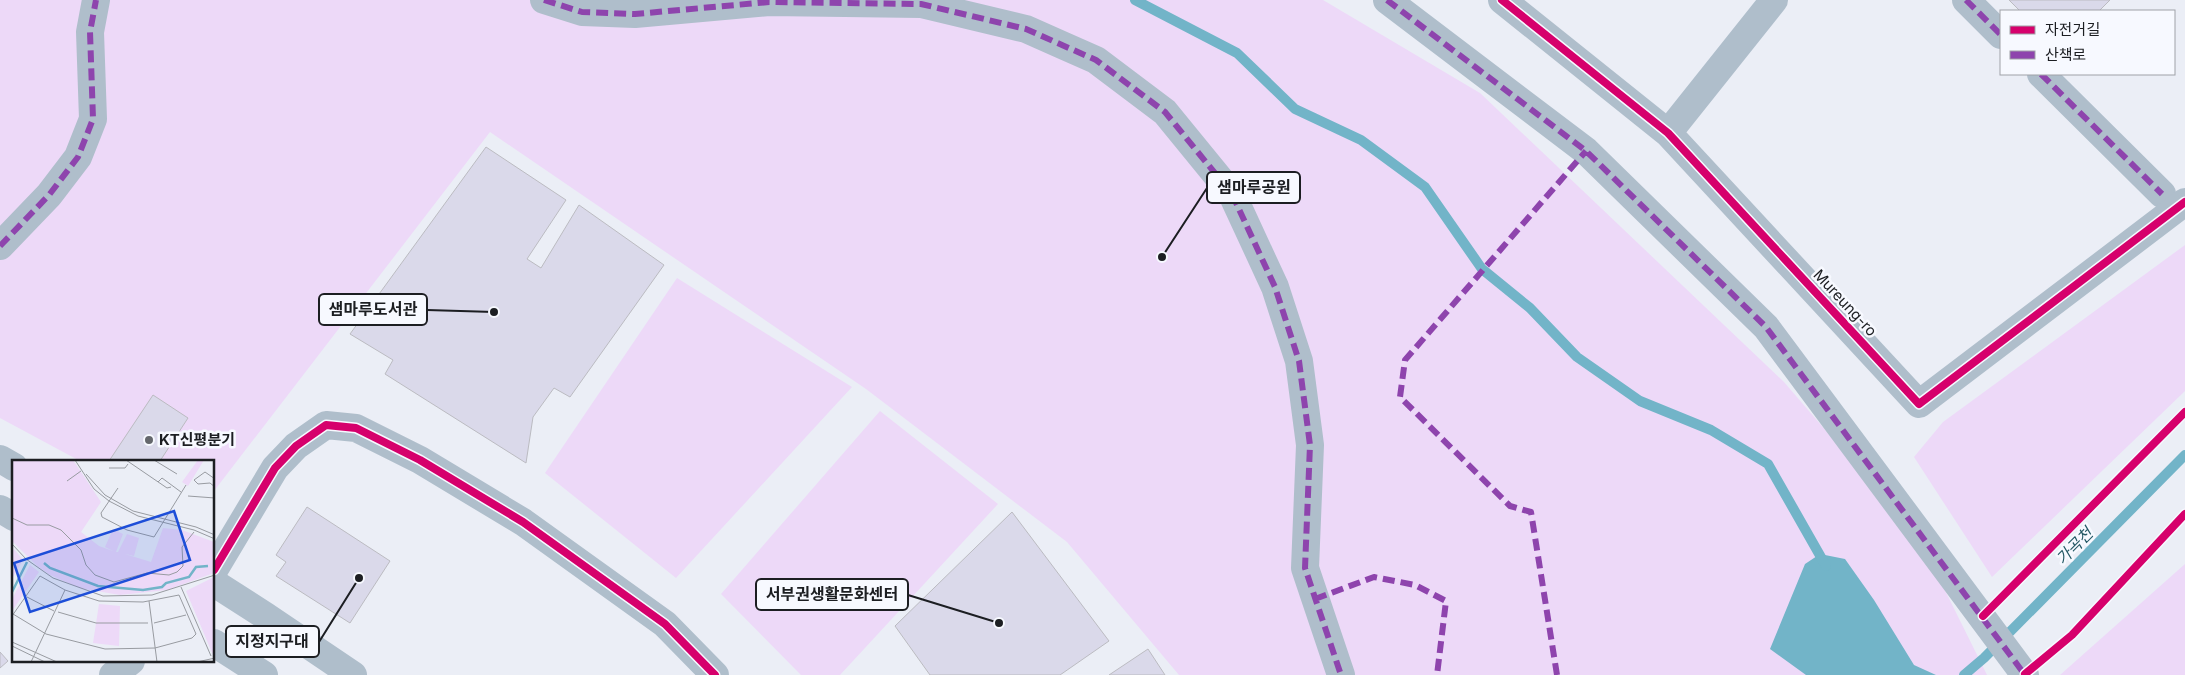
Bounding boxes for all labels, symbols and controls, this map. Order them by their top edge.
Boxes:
legend [2000,10,2175,75]
text: 자전거길 [2045,20,2100,39]
text: 산책로 [2045,45,2086,64]
callout: 샘마루공원 [1207,172,1300,203]
text: 샘마루공원 [1217,177,1291,197]
street label: Mureung-ro [1810,265,1881,340]
callout: 샘마루도서관 [319,294,427,325]
text: 샘마루도서관 [329,299,417,319]
place label: KT신평분기 [159,430,235,449]
marker: KT신평분기 [143,434,155,446]
inset map [12,460,215,662]
water label: 가곡천 [2051,522,2098,569]
callout: 서부권생활문화센터 [756,579,908,610]
text: 서부권생활문화센터 [766,584,898,604]
callout: 지정지구대 [226,626,319,657]
text: 지정지구대 [235,631,309,651]

